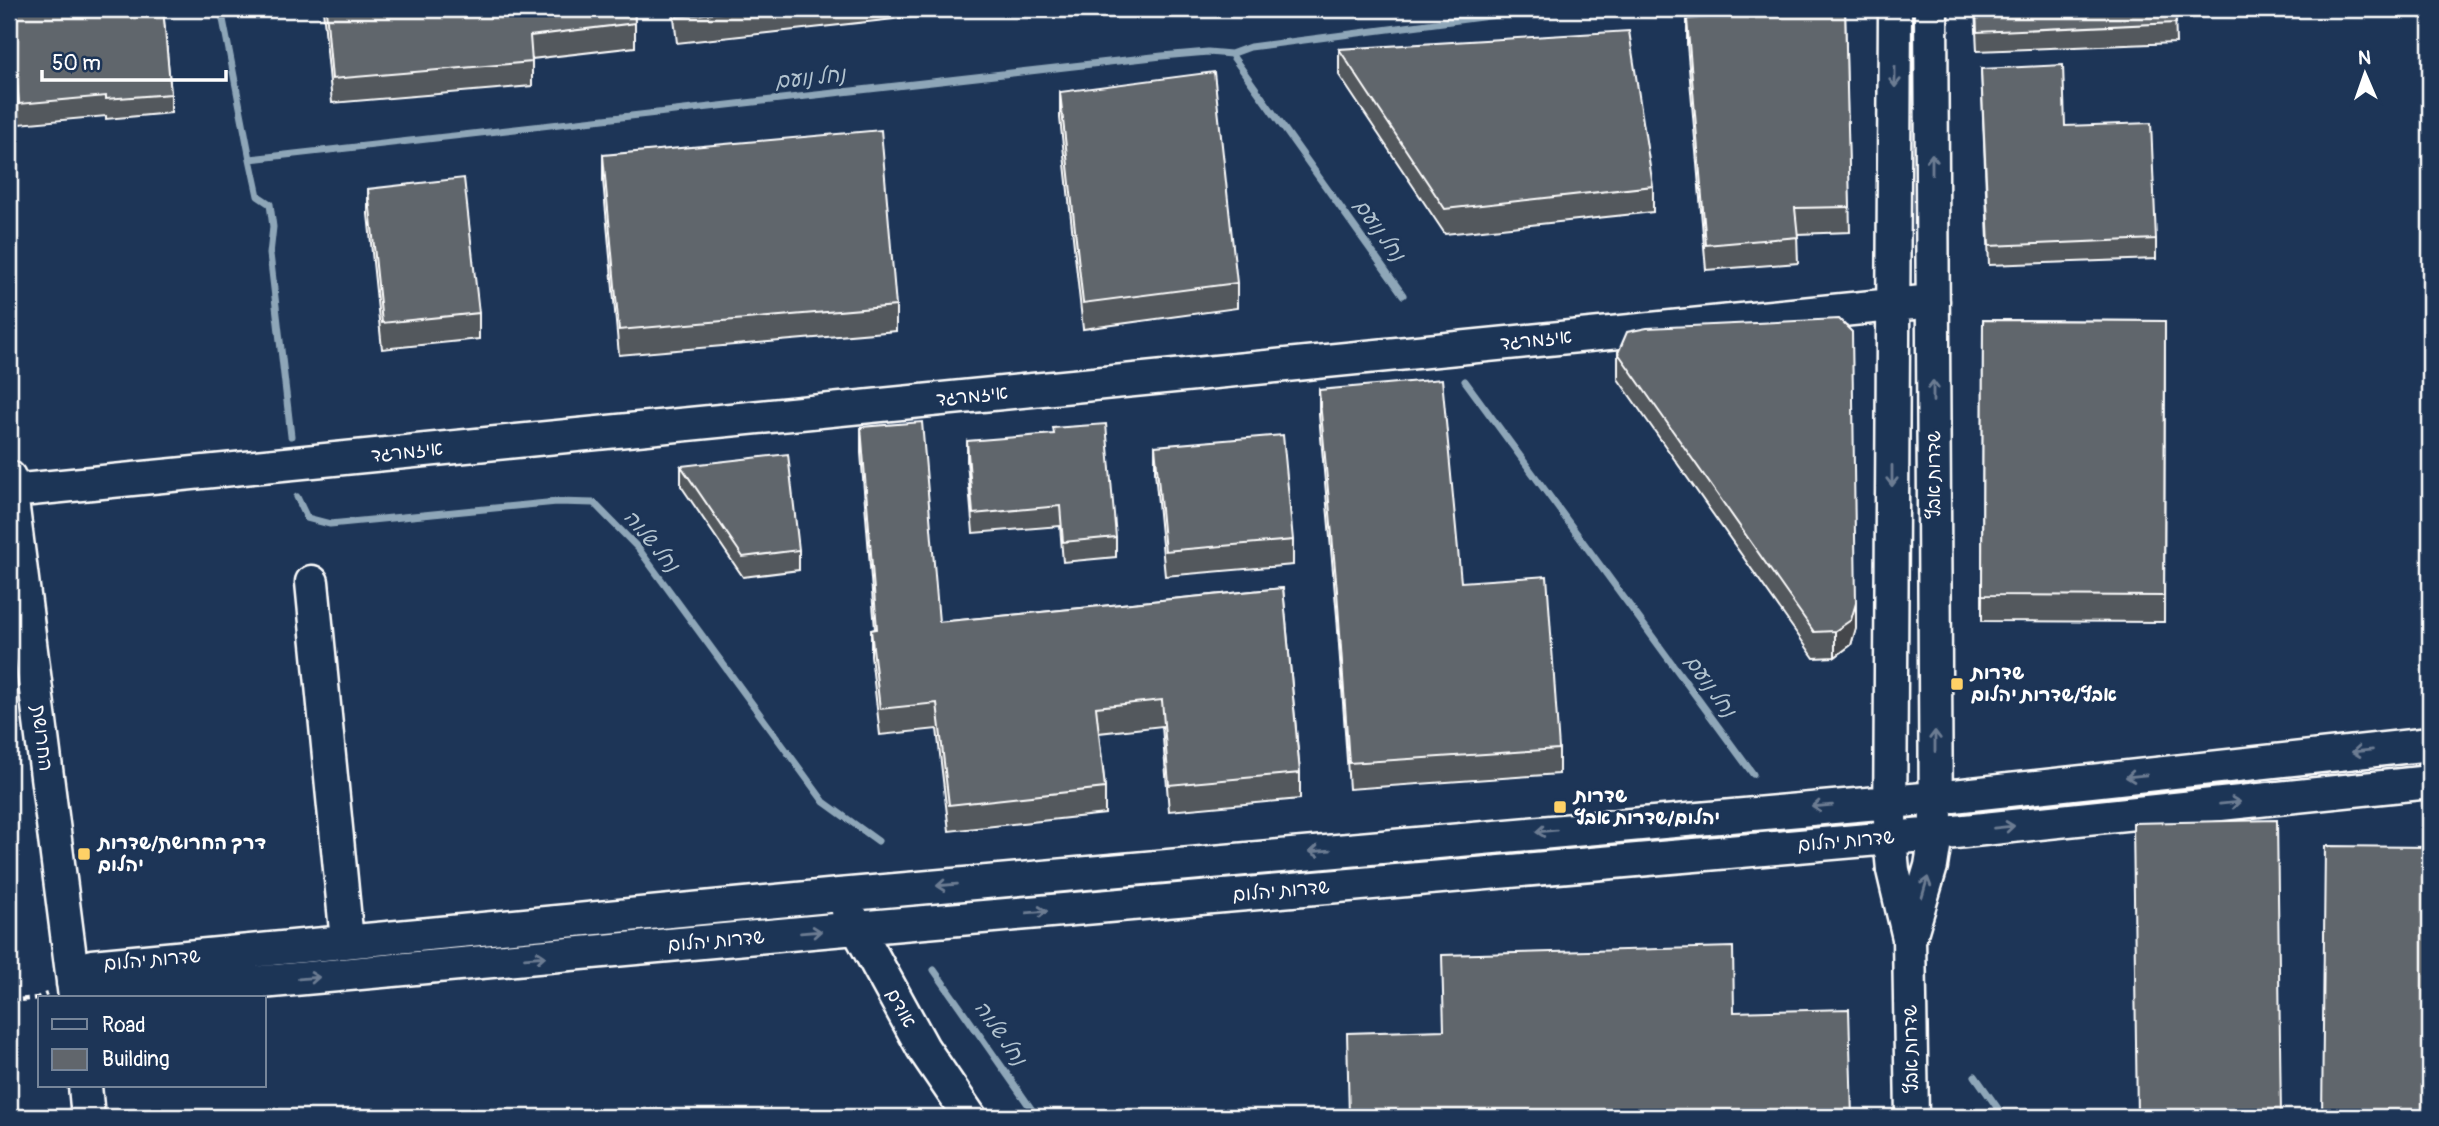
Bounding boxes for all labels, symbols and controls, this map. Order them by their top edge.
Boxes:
scale bar [42,38,226,82]
north arrow [2330,38,2400,108]
text: N [2358,46,2371,70]
text: 50 m [52,50,101,77]
water label: נחל נועם [773,61,848,95]
one-way arrow [1888,65,1902,88]
one-way arrow [1925,152,1939,175]
water label: נחל נועם [1347,193,1412,268]
street label: איזמרגד [1499,324,1573,356]
street label: איזמרגד [935,380,1009,412]
one-way arrow [1926,380,1940,403]
street label: שדרות אבץ [1922,430,1946,519]
street label: איזמרגד [370,436,444,468]
one-way arrow [1885,464,1899,487]
water label: נחל שלוה [617,504,686,579]
water label: נחל נועם [1678,649,1743,724]
place label: שדרות אבץ/שדרות יהלום [1969,661,2117,707]
marker: שדרות אבץ/שדרות יהלום [1949,676,1965,692]
street label: החרושת [26,703,58,773]
one-way arrow [1928,730,1942,753]
one-way arrow [2352,745,2374,758]
one-way arrow [2125,769,2148,782]
place label: שדרות יהלום/שדרות אבץ [1572,784,1720,830]
one-way arrow [2218,796,2241,809]
marker: שדרות יהלום/שדרות אבץ [1552,799,1568,815]
one-way arrow [1811,800,1833,813]
one-way arrow [1992,820,2015,833]
one-way arrow [1535,825,1558,838]
street label: שדרות יהלום [1796,825,1896,857]
place label: דרך החרושת/שדרות יהלום [96,831,266,877]
one-way arrow [1309,845,1332,858]
marker: דרך החרושת/שדרות יהלום [76,846,92,862]
street label: שדרות יהלום [1231,875,1331,907]
one-way arrow [1919,876,1932,898]
one-way arrow [936,879,959,892]
one-way arrow [1025,905,1048,918]
street label: שדרות יהלום [666,925,766,957]
one-way arrow [799,925,821,938]
street label: שדרות יהלום [102,944,202,976]
one-way arrow [523,950,546,963]
one-way arrow [297,971,319,984]
street label: אודם [881,984,921,1032]
water label: נחל שלוה [968,995,1033,1072]
legend [38,996,266,1088]
street label: שדרות אבץ [1898,1004,1924,1094]
text: Road [102,1012,146,1039]
text: Building [102,1046,169,1073]

